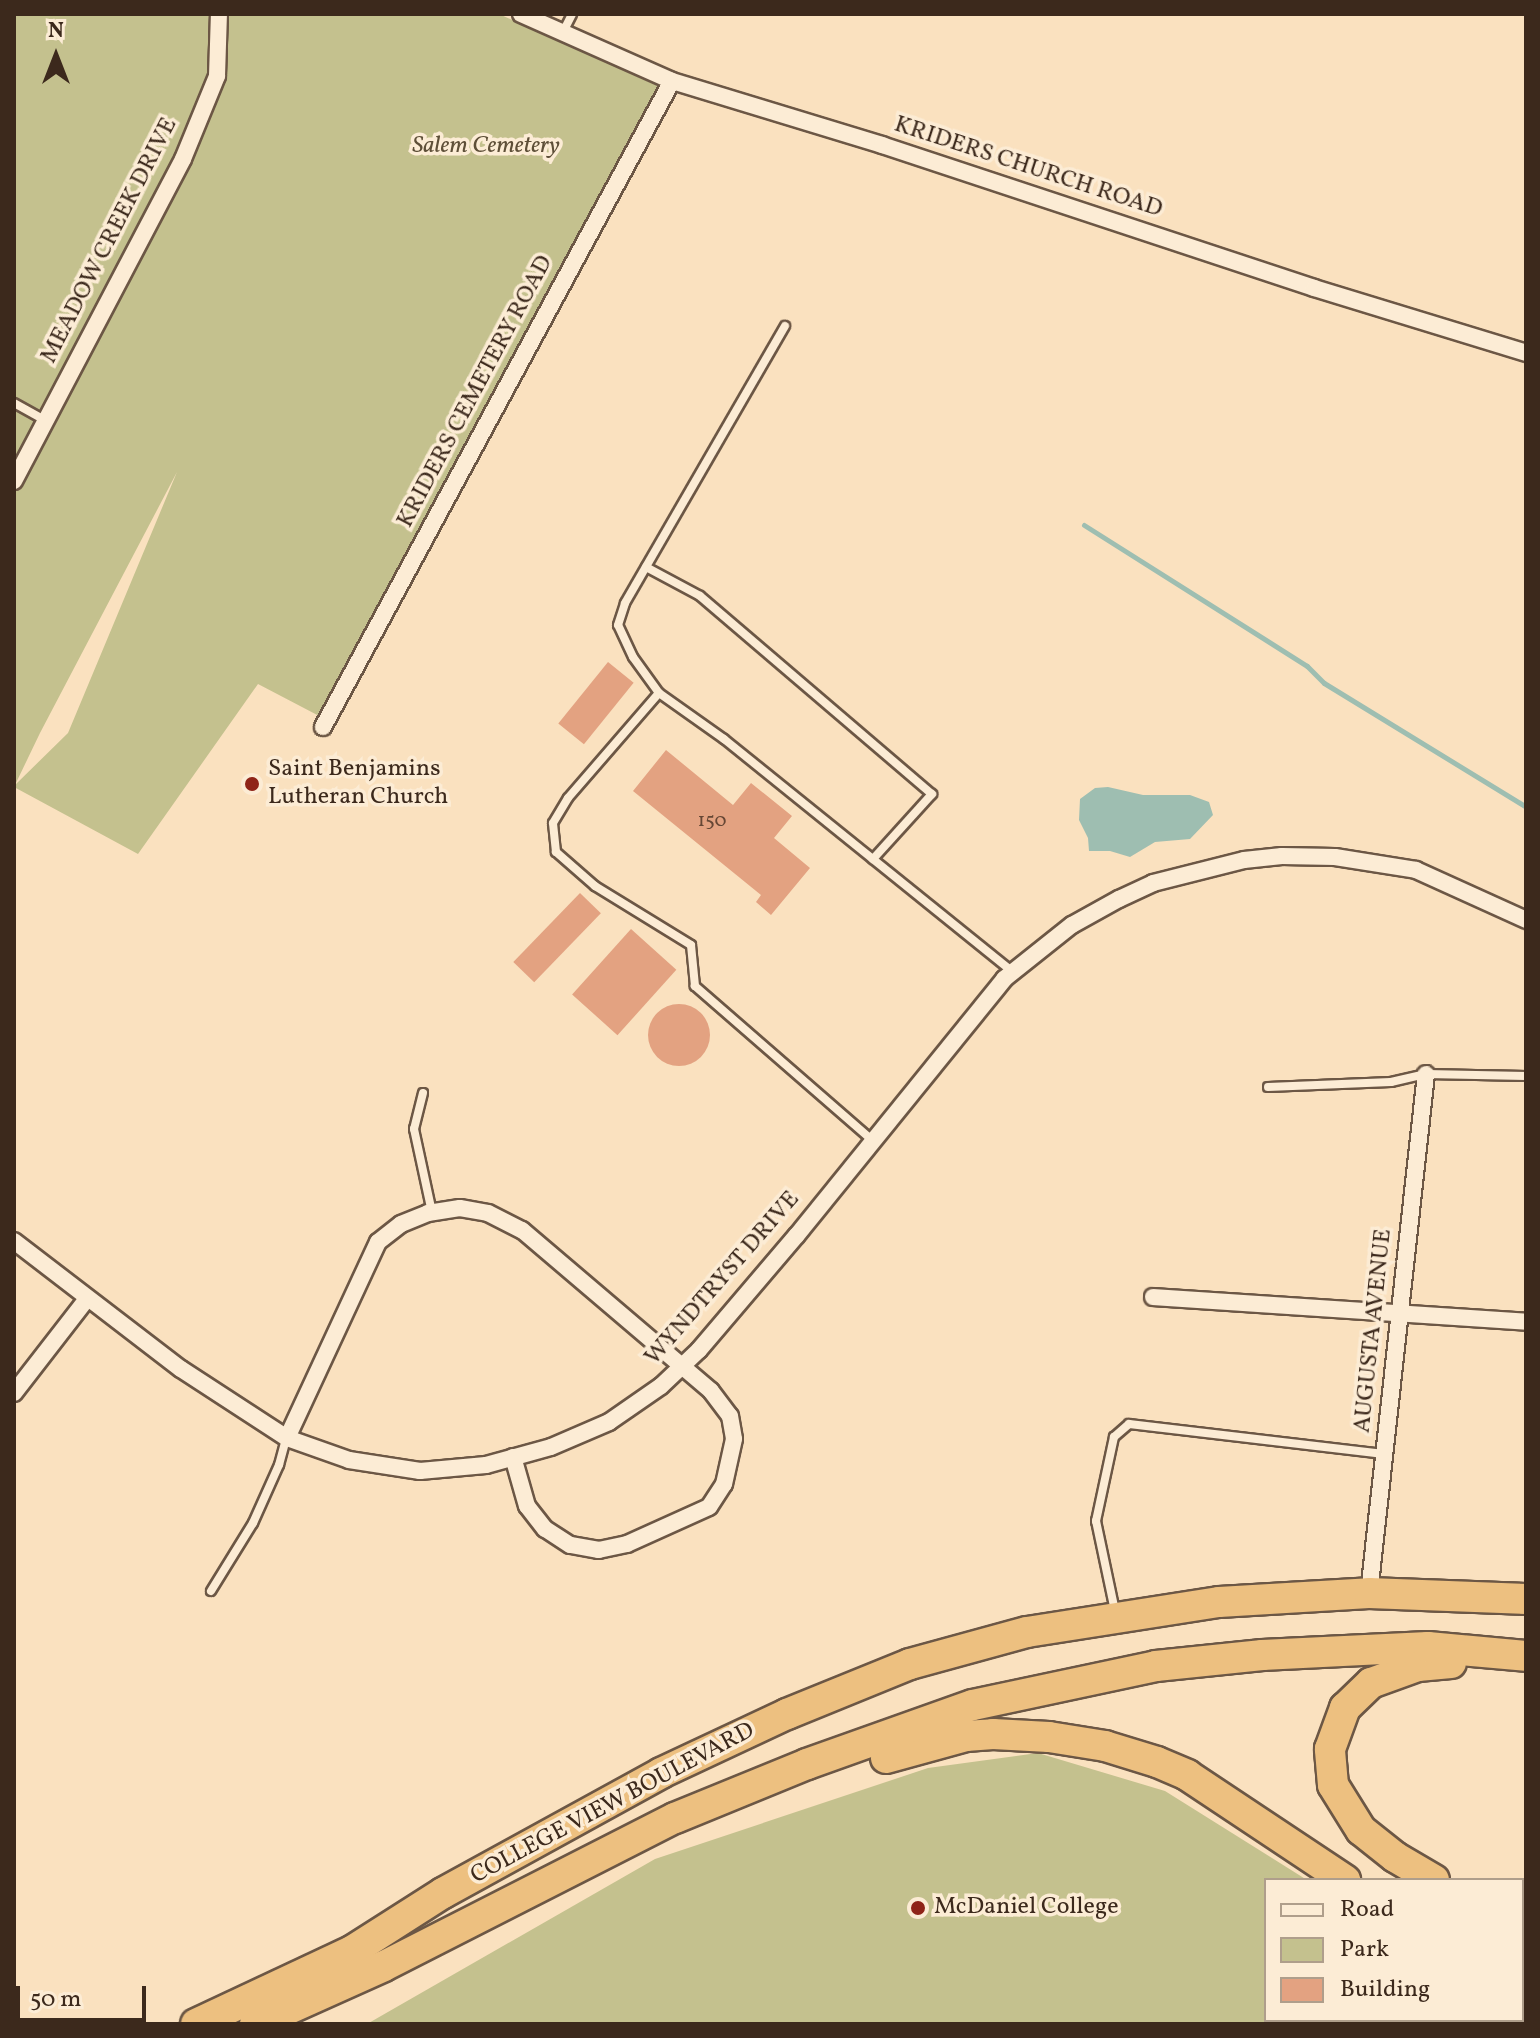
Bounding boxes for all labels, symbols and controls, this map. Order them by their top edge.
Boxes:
north arrow [16,16,96,96]
text: N [48,16,64,47]
street label: KRIDERS CHURCH ROAD [890,111,1166,225]
street label: MEADOW CREEK DRIVE [35,113,185,369]
park label: Salem Cemetery [412,133,560,161]
street label: KRIDERS CEMETERY ROAD [392,251,560,533]
place label: Saint Benjamins Lutheran Church [268,756,448,812]
marker: Saint Benjamins Lutheran Church [243,775,261,793]
house number: 150 [698,809,726,833]
street label: WYNDTRYST DRIVE [639,1186,807,1372]
street label: AUGUSTA AVENUE [1349,1228,1399,1434]
street label: COLLEGE VIEW BOULEVARD [466,1717,760,1891]
legend [1264,1878,1524,2022]
text: Road [1340,1893,1394,1927]
place label: McDaniel College [934,1894,1119,1922]
marker: McDaniel College [909,1899,927,1917]
text: Park [1340,1933,1389,1967]
scale bar [20,1970,150,2020]
text: Building [1340,1973,1430,2007]
text: 50 m [30,1983,82,2017]

